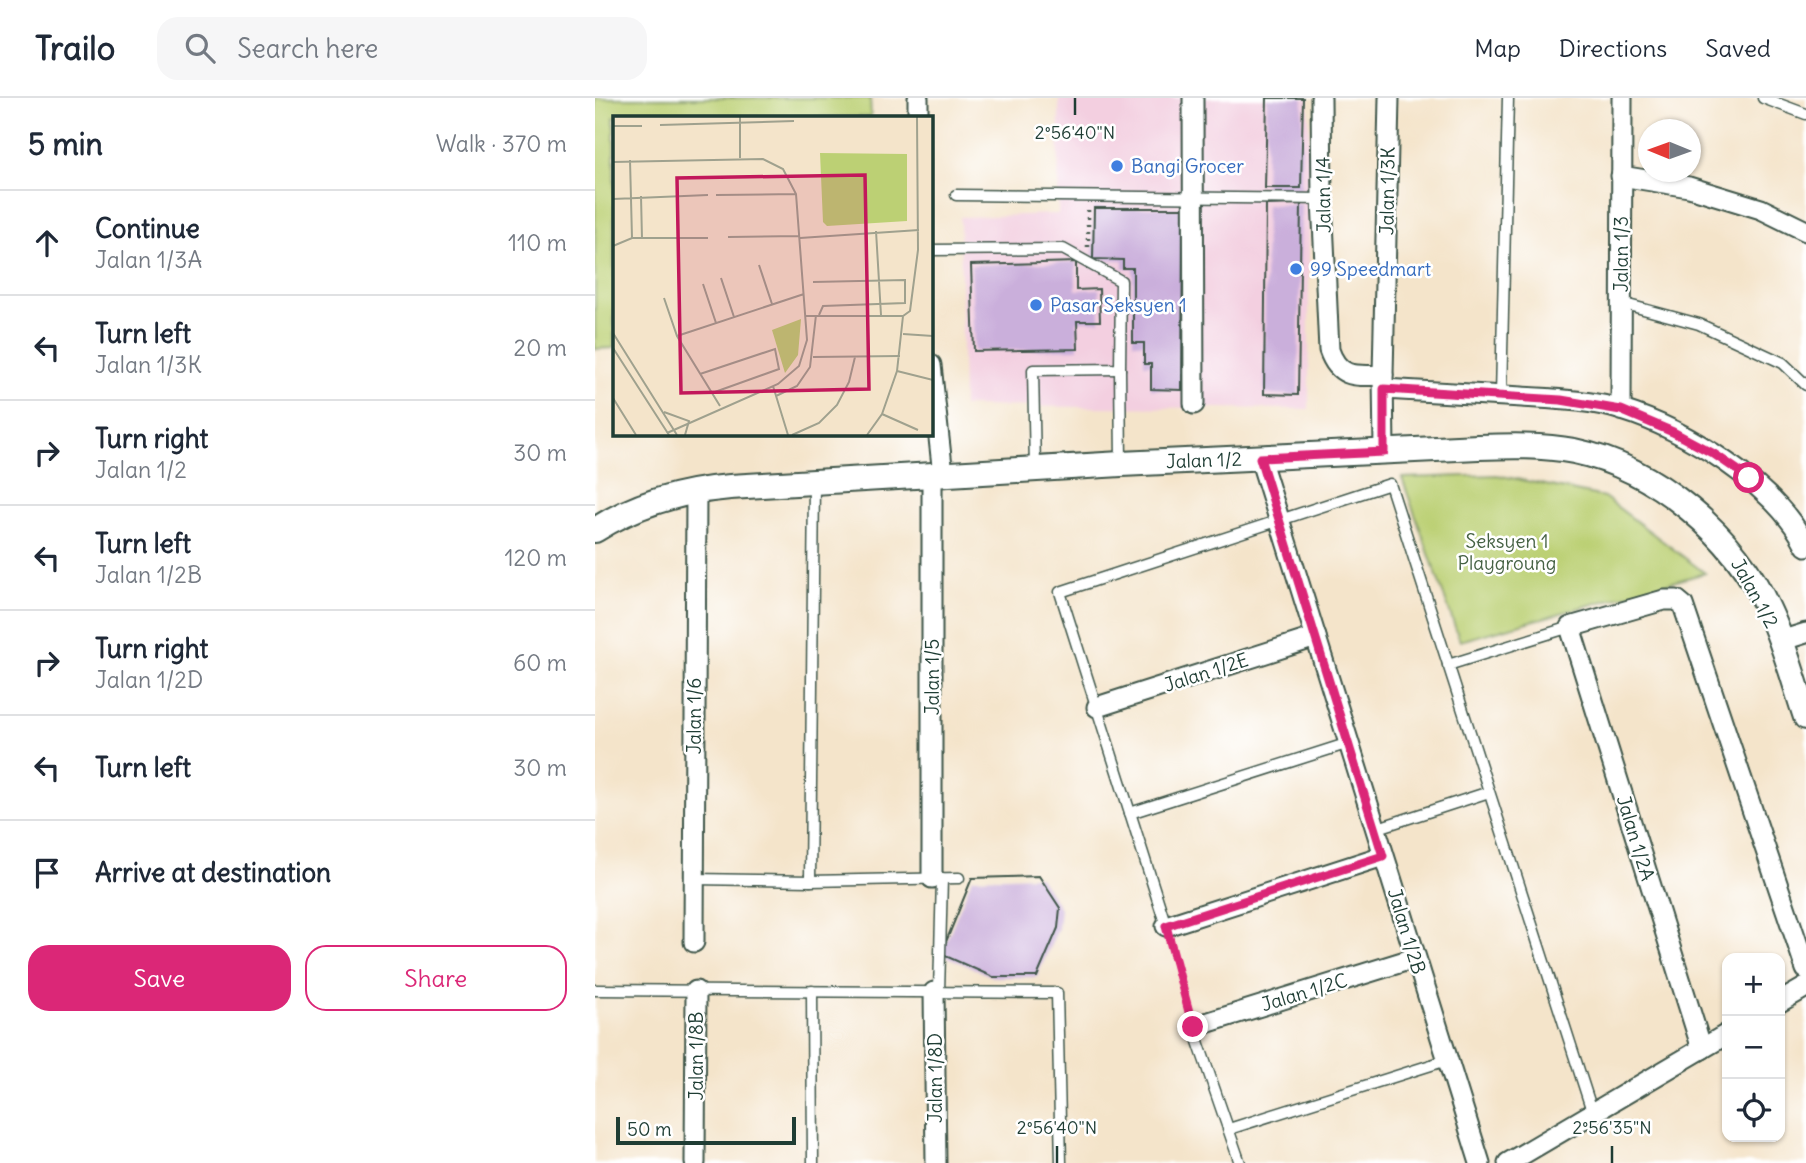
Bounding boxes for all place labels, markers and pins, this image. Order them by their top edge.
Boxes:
place label: Bangi Grocer [1131,154,1244,178]
marker: Bangi Grocer [1109,158,1125,174]
place label: 99 Speedmart [1310,257,1431,281]
marker: 99 Speedmart [1288,261,1304,277]
place label: Pasar Seksyen 1 [1050,293,1187,317]
marker: Pasar Seksyen 1 [1028,297,1044,313]

